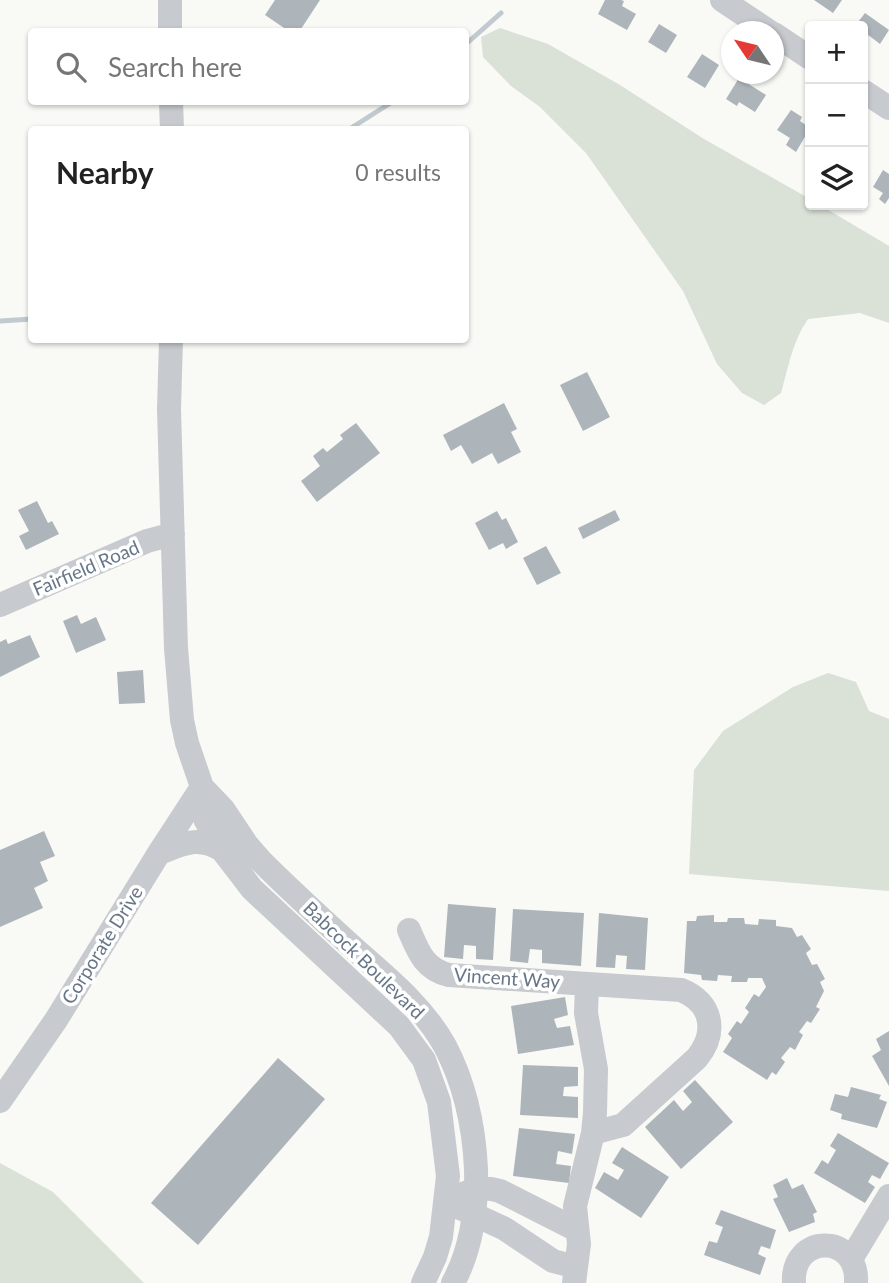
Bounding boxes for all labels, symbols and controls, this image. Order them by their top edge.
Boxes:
north arrow [721,21,784,84]
map controls [805,21,868,210]
button: + [805,21,868,84]
search box [28,28,469,105]
icon: search [52,48,90,86]
text: Search here [108,51,242,83]
button: − [805,84,868,147]
button: layers [805,147,868,210]
text: Nearby [56,154,154,190]
text: 0 results [355,158,441,186]
street label: Fairfield Road [29,535,142,600]
street label: Corporate Drive [56,882,147,1008]
street label: Babcock Boulevard [299,896,430,1023]
street label: Vincent Way [453,962,561,993]

